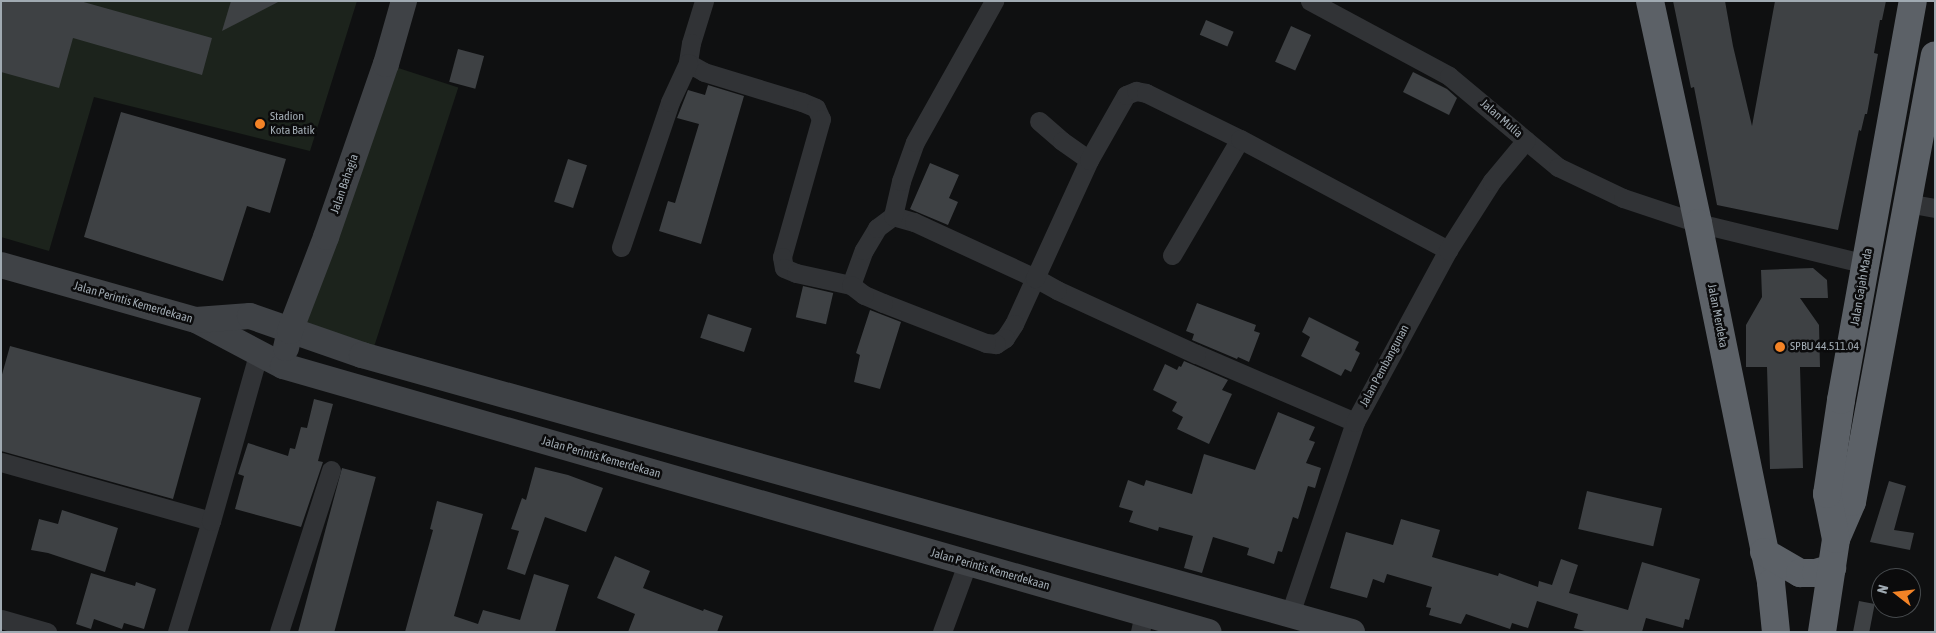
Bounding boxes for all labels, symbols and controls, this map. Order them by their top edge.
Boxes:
street label: Jalan Mulia [1477,97,1525,141]
place label: Stadion Kota Batik [270,110,315,138]
marker: Stadion Kota Batik [254,118,266,130]
street label: Jalan Bahagia [328,152,362,216]
street label: Jalan Gajah Mada [1848,247,1876,327]
street label: Jalan Perintis Kemerdekaan [72,279,194,327]
street label: Jalan Merdeka [1704,283,1730,349]
street label: Jalan Pembangunan [1357,323,1413,409]
place label: SPBU 44.511.04 [1790,340,1859,354]
marker: SPBU 44.511.04 [1774,341,1786,353]
street label: Jalan Perintis Kemerdekaan [540,434,662,482]
street label: Jalan Perintis Kemerdekaan [929,546,1051,594]
north arrow [1871,568,1921,618]
text: N [1874,583,1891,595]

